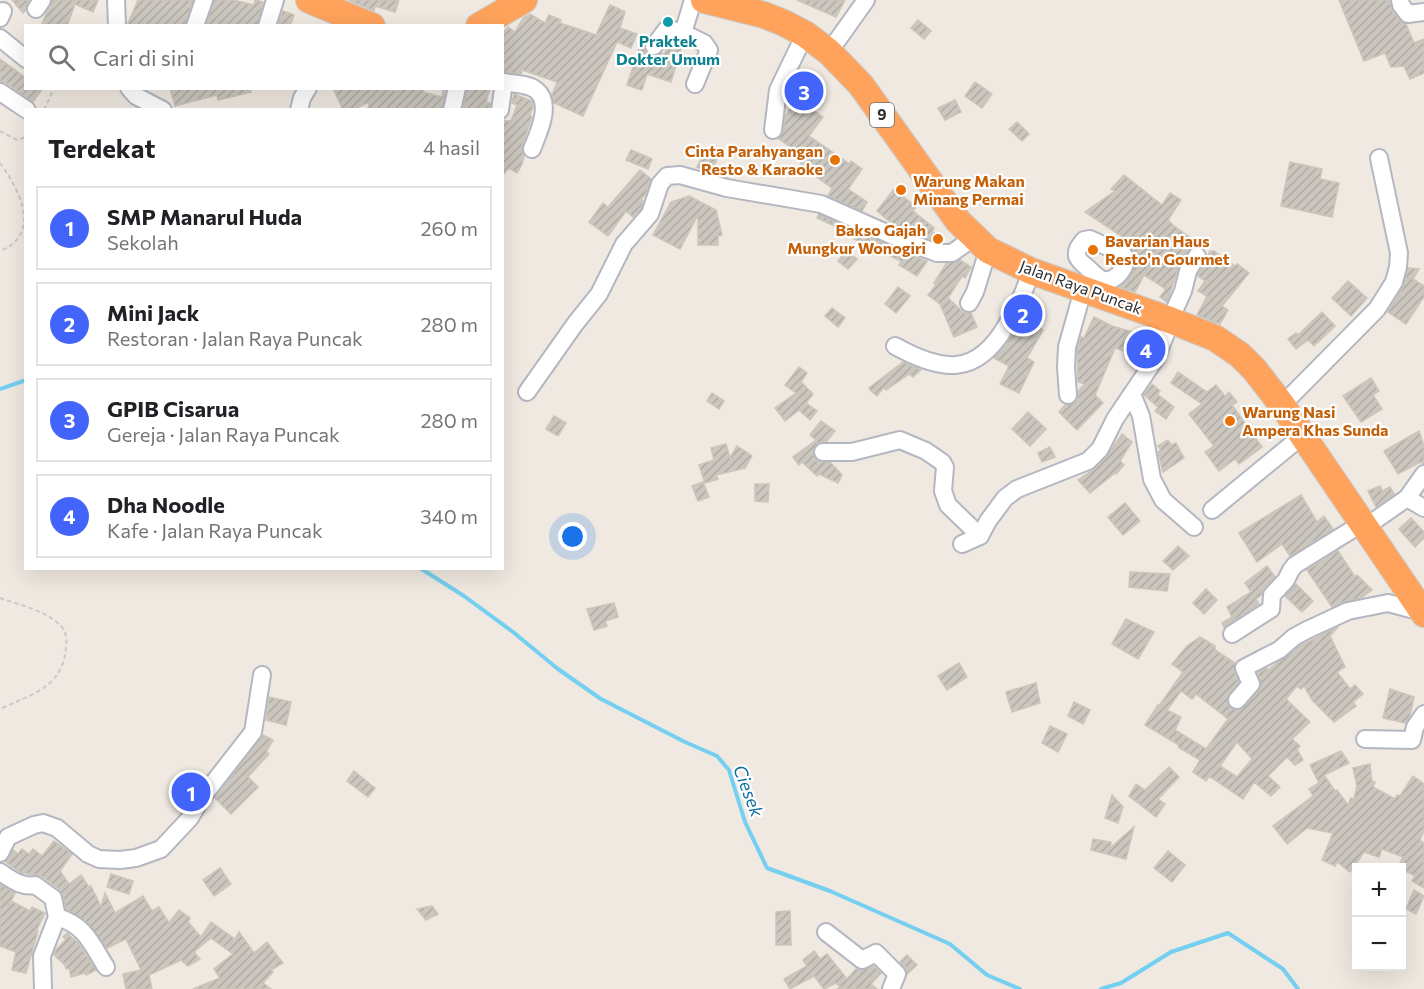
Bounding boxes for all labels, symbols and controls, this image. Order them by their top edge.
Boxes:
marker: Praktek Dokter Umum [661,15,675,29]
search box [24,24,504,90]
place label: Praktek Dokter Umum [616,31,720,68]
icon: search [45,41,78,74]
text: Cari di sini [93,44,195,71]
pin: 3 [784,68,824,113]
road number: 9 [870,103,894,127]
text: Terdekat [48,132,155,163]
text: 4 hasil [423,135,480,159]
place label: Cinta Parahyangan Resto & Karaoke [685,141,823,178]
marker: Cinta Parahyangan Resto & Karaoke [828,153,842,167]
place label: Warung Makan Minang Permai [913,171,1025,208]
marker: Warung Makan Minang Permai [894,183,908,197]
text: SMP Manarul Huda [107,203,302,230]
text: 1 [65,216,74,240]
text: 260 m [420,216,478,240]
place label: Bakso Gajah Mungkur Wonogiri [787,220,926,257]
text: Sekolah [107,230,179,254]
place label: Bavarian Haus Resto'n Gourmet [1105,231,1230,268]
marker: Bakso Gajah Mungkur Wonogiri [931,232,945,246]
marker: Bavarian Haus Resto'n Gourmet [1086,243,1100,257]
street label: Jalan Raya Puncak [1017,256,1145,318]
pin: 2 [1004,292,1042,336]
text: Mini Jack [107,299,199,326]
text: 2 [64,312,75,336]
text: 280 m [420,312,478,336]
text: Restoran · Jalan Raya Puncak [107,326,363,350]
pin: 4 [1126,326,1166,372]
text: GPIB Cisarua [107,395,239,422]
place label: Warung Nasi Ampera Khas Sunda [1242,402,1388,439]
text: 3 [64,408,75,432]
text: 280 m [420,408,478,432]
marker: Warung Nasi Ampera Khas Sunda [1223,414,1237,428]
text: Gereja · Jalan Raya Puncak [107,422,340,446]
text: Dha Noodle [107,491,225,518]
text: 4 [63,504,76,528]
text: 340 m [420,504,478,528]
text: Kafe · Jalan Raya Puncak [107,518,323,542]
your location [558,522,587,551]
water label: Ciesek [729,762,769,821]
pin: 1 [172,770,210,814]
map controls [1352,863,1406,971]
button: + [1352,863,1406,917]
button: − [1352,917,1406,971]

